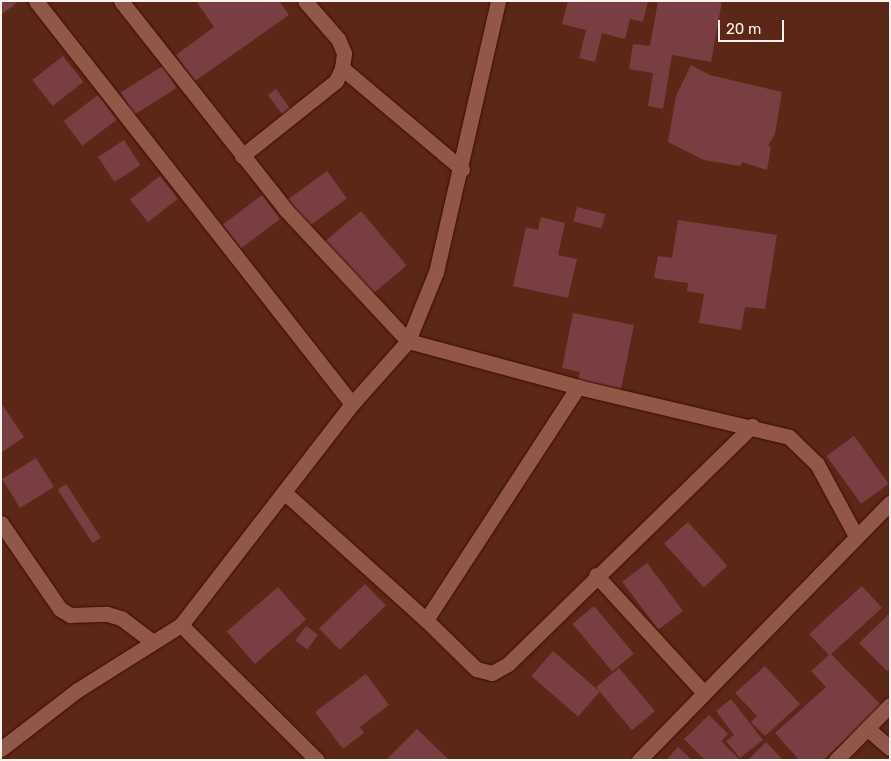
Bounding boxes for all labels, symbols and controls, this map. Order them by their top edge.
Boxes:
scale bar [721,10,787,42]
text: 20 m [726,20,761,38]

